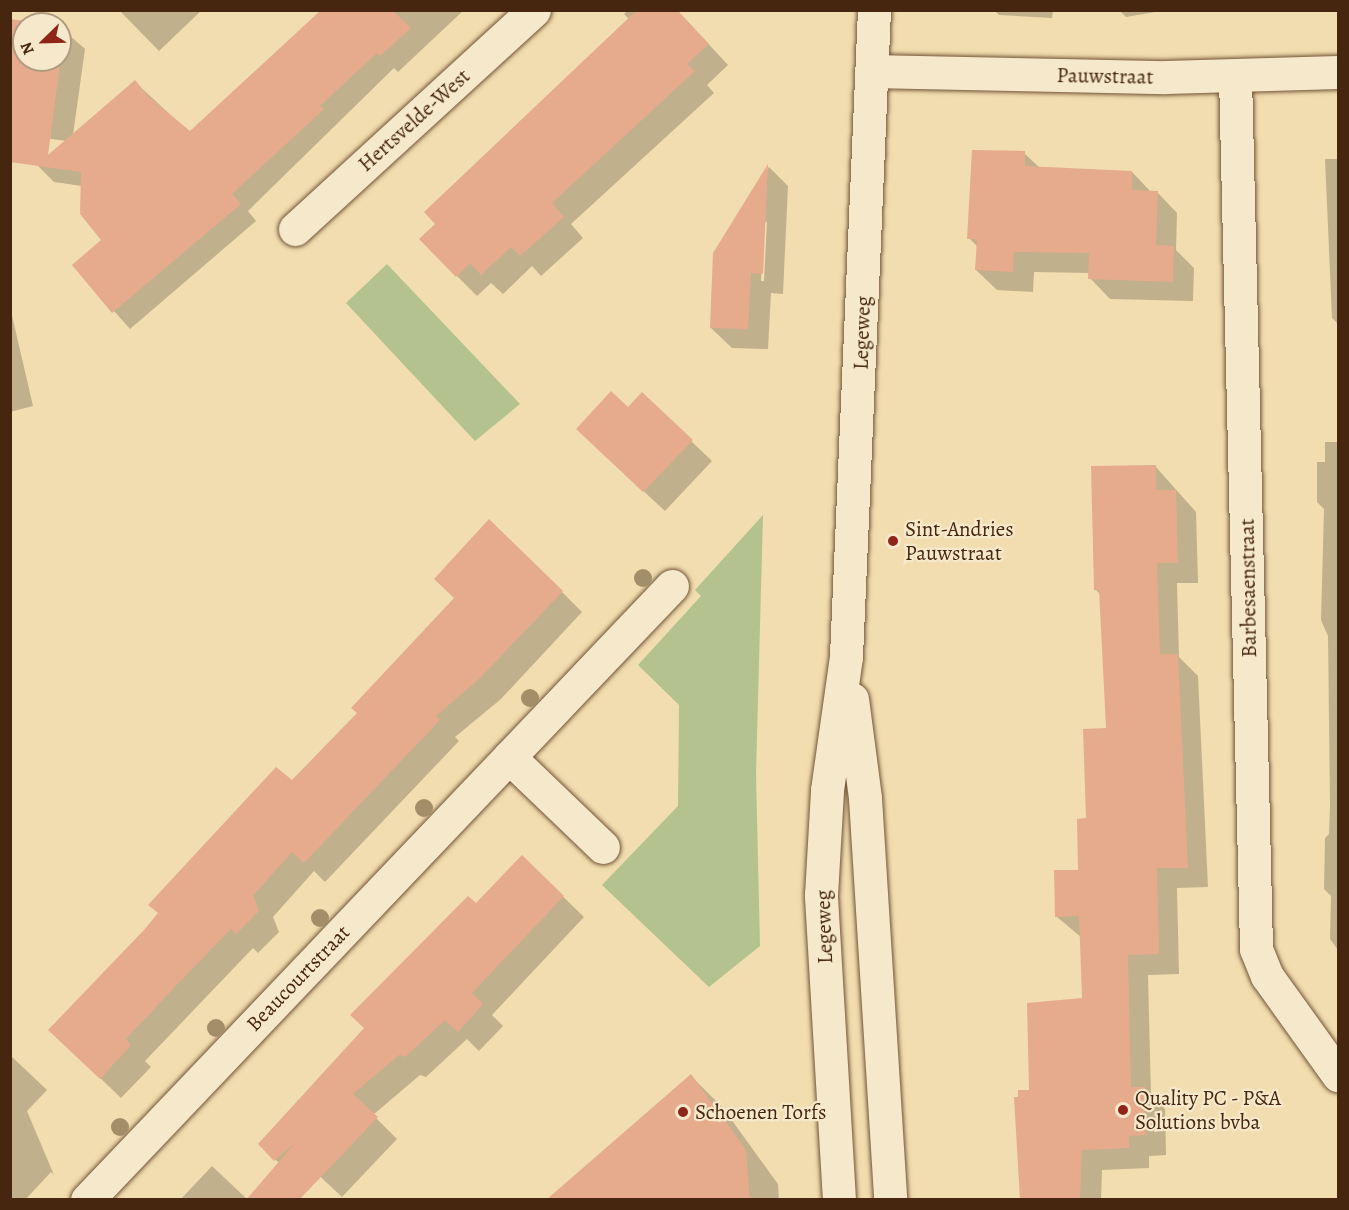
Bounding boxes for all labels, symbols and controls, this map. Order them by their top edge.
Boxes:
north arrow [12,12,72,72]
text: N [15,39,40,58]
street label: Hertsvelde-West [353,63,475,177]
street label: Pauwstraat [1056,63,1154,89]
street label: Legeweg [848,296,876,370]
place label: Sint-Andries Pauwstraat [905,516,1014,566]
street label: Barbesaenstraat [1234,518,1262,658]
marker: Sint-Andries Pauwstraat [886,534,900,548]
street label: Legeweg [810,890,838,964]
street label: Beaucourtstraat [241,920,355,1036]
place label: Quality PC - P&A Solutions bvba [1135,1085,1282,1135]
place label: Schoenen Torfs [695,1099,826,1125]
marker: Quality PC - P&A Solutions bvba [1116,1103,1130,1117]
marker: Schoenen Torfs [676,1105,690,1119]

